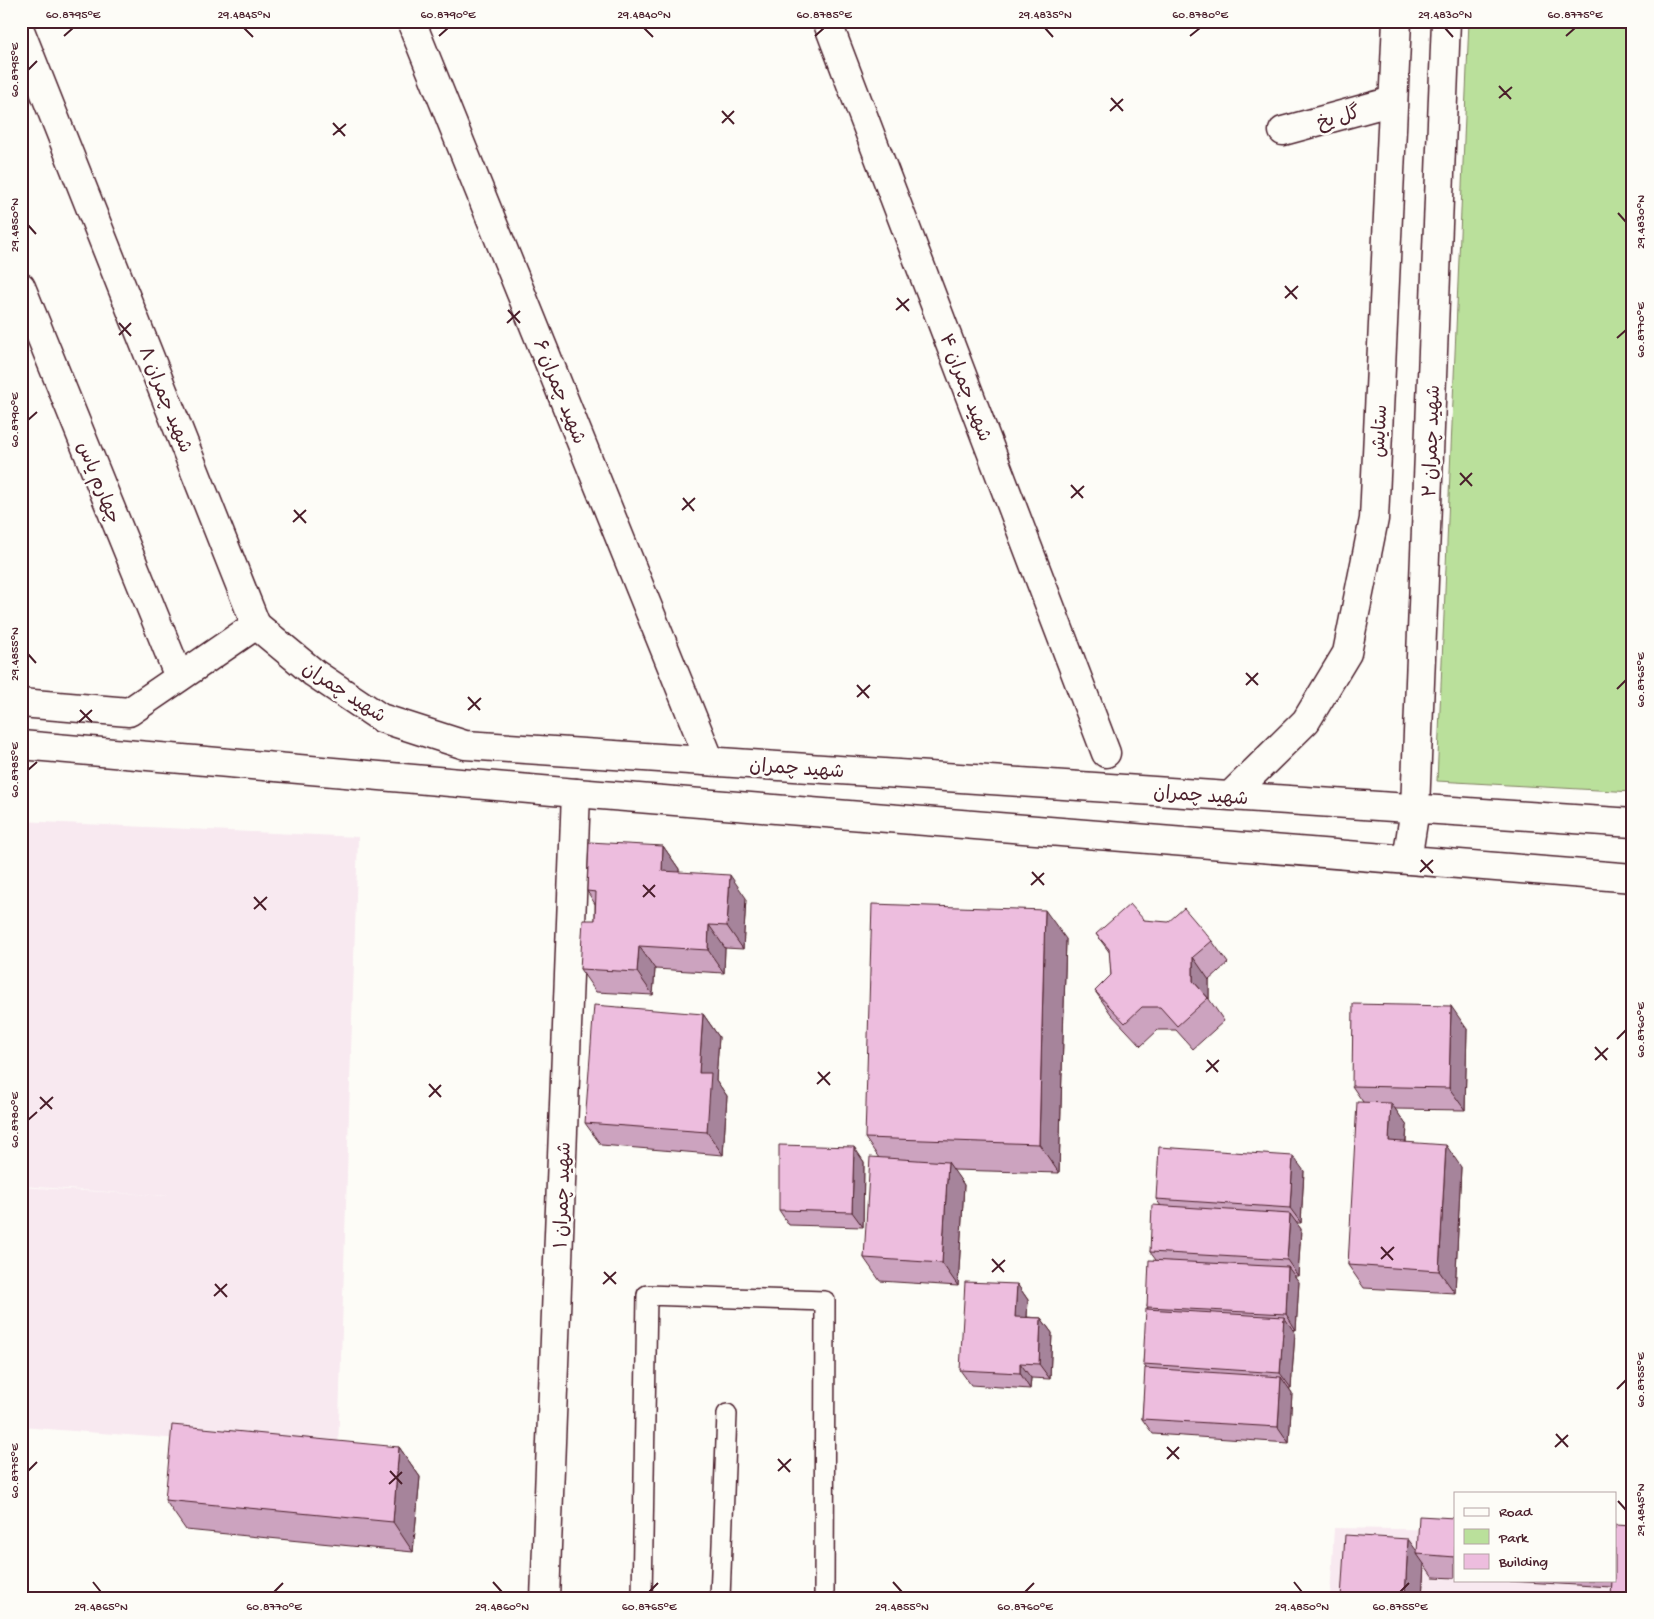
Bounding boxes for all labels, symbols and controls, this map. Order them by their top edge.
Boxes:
text: 60.8795°E [46,9,101,23]
text: 29.4845°N [217,9,271,23]
text: 60.8790°E [420,9,476,23]
text: 29.4840°N [617,9,671,23]
text: 60.8785°E [796,9,852,23]
text: 29.4835°N [1018,9,1072,23]
text: 60.8780°E [1172,9,1228,23]
text: 29.4830°N [1418,9,1472,23]
text: 60.8775°E [1548,9,1603,23]
text: 60.8795°E [9,42,23,97]
street label: گل یخ [1314,101,1363,136]
text: 29.4830°N [1635,195,1649,249]
text: 29.4850°N [9,198,23,252]
text: 60.8770°E [1635,302,1649,358]
street label: شهید چمران ۴ [933,331,995,446]
street label: شهید چمران ۶ [526,337,589,448]
street label: شهید چمران ۸ [132,344,196,457]
street label: شهید چمران ۲ [1420,385,1447,498]
text: 60.8790°E [9,392,23,448]
street label: ستایش [1369,404,1394,458]
street label: چهارم یاس [70,439,124,528]
text: 29.4855°N [9,627,23,681]
text: 60.8765°E [1635,652,1649,707]
street label: شهید چمران [297,658,389,729]
text: 60.8785°E [9,742,23,798]
street label: شهید چمران [749,756,845,785]
street label: شهید چمران [1153,783,1249,812]
text: 60.8760°E [1635,1002,1649,1058]
text: 60.8780°E [9,1092,23,1148]
street label: شهید چمران ۱ [551,1142,578,1249]
text: 60.8755°E [1635,1352,1649,1407]
text: 60.8775°E [9,1443,23,1498]
text: 29.4845°N [1635,1483,1649,1537]
legend [1454,1492,1616,1582]
text: Road [1499,1504,1533,1522]
text: Park [1498,1530,1529,1548]
text: Building [1498,1554,1548,1572]
text: 29.4865°N [74,1601,128,1615]
text: 60.8770°E [246,1601,302,1615]
text: 29.4860°N [475,1601,529,1615]
text: 60.8765°E [622,1601,677,1615]
text: 29.4855°N [875,1601,929,1615]
text: 60.8760°E [997,1601,1053,1615]
text: 29.4850°N [1275,1601,1329,1615]
text: 60.8755°E [1373,1601,1428,1615]

